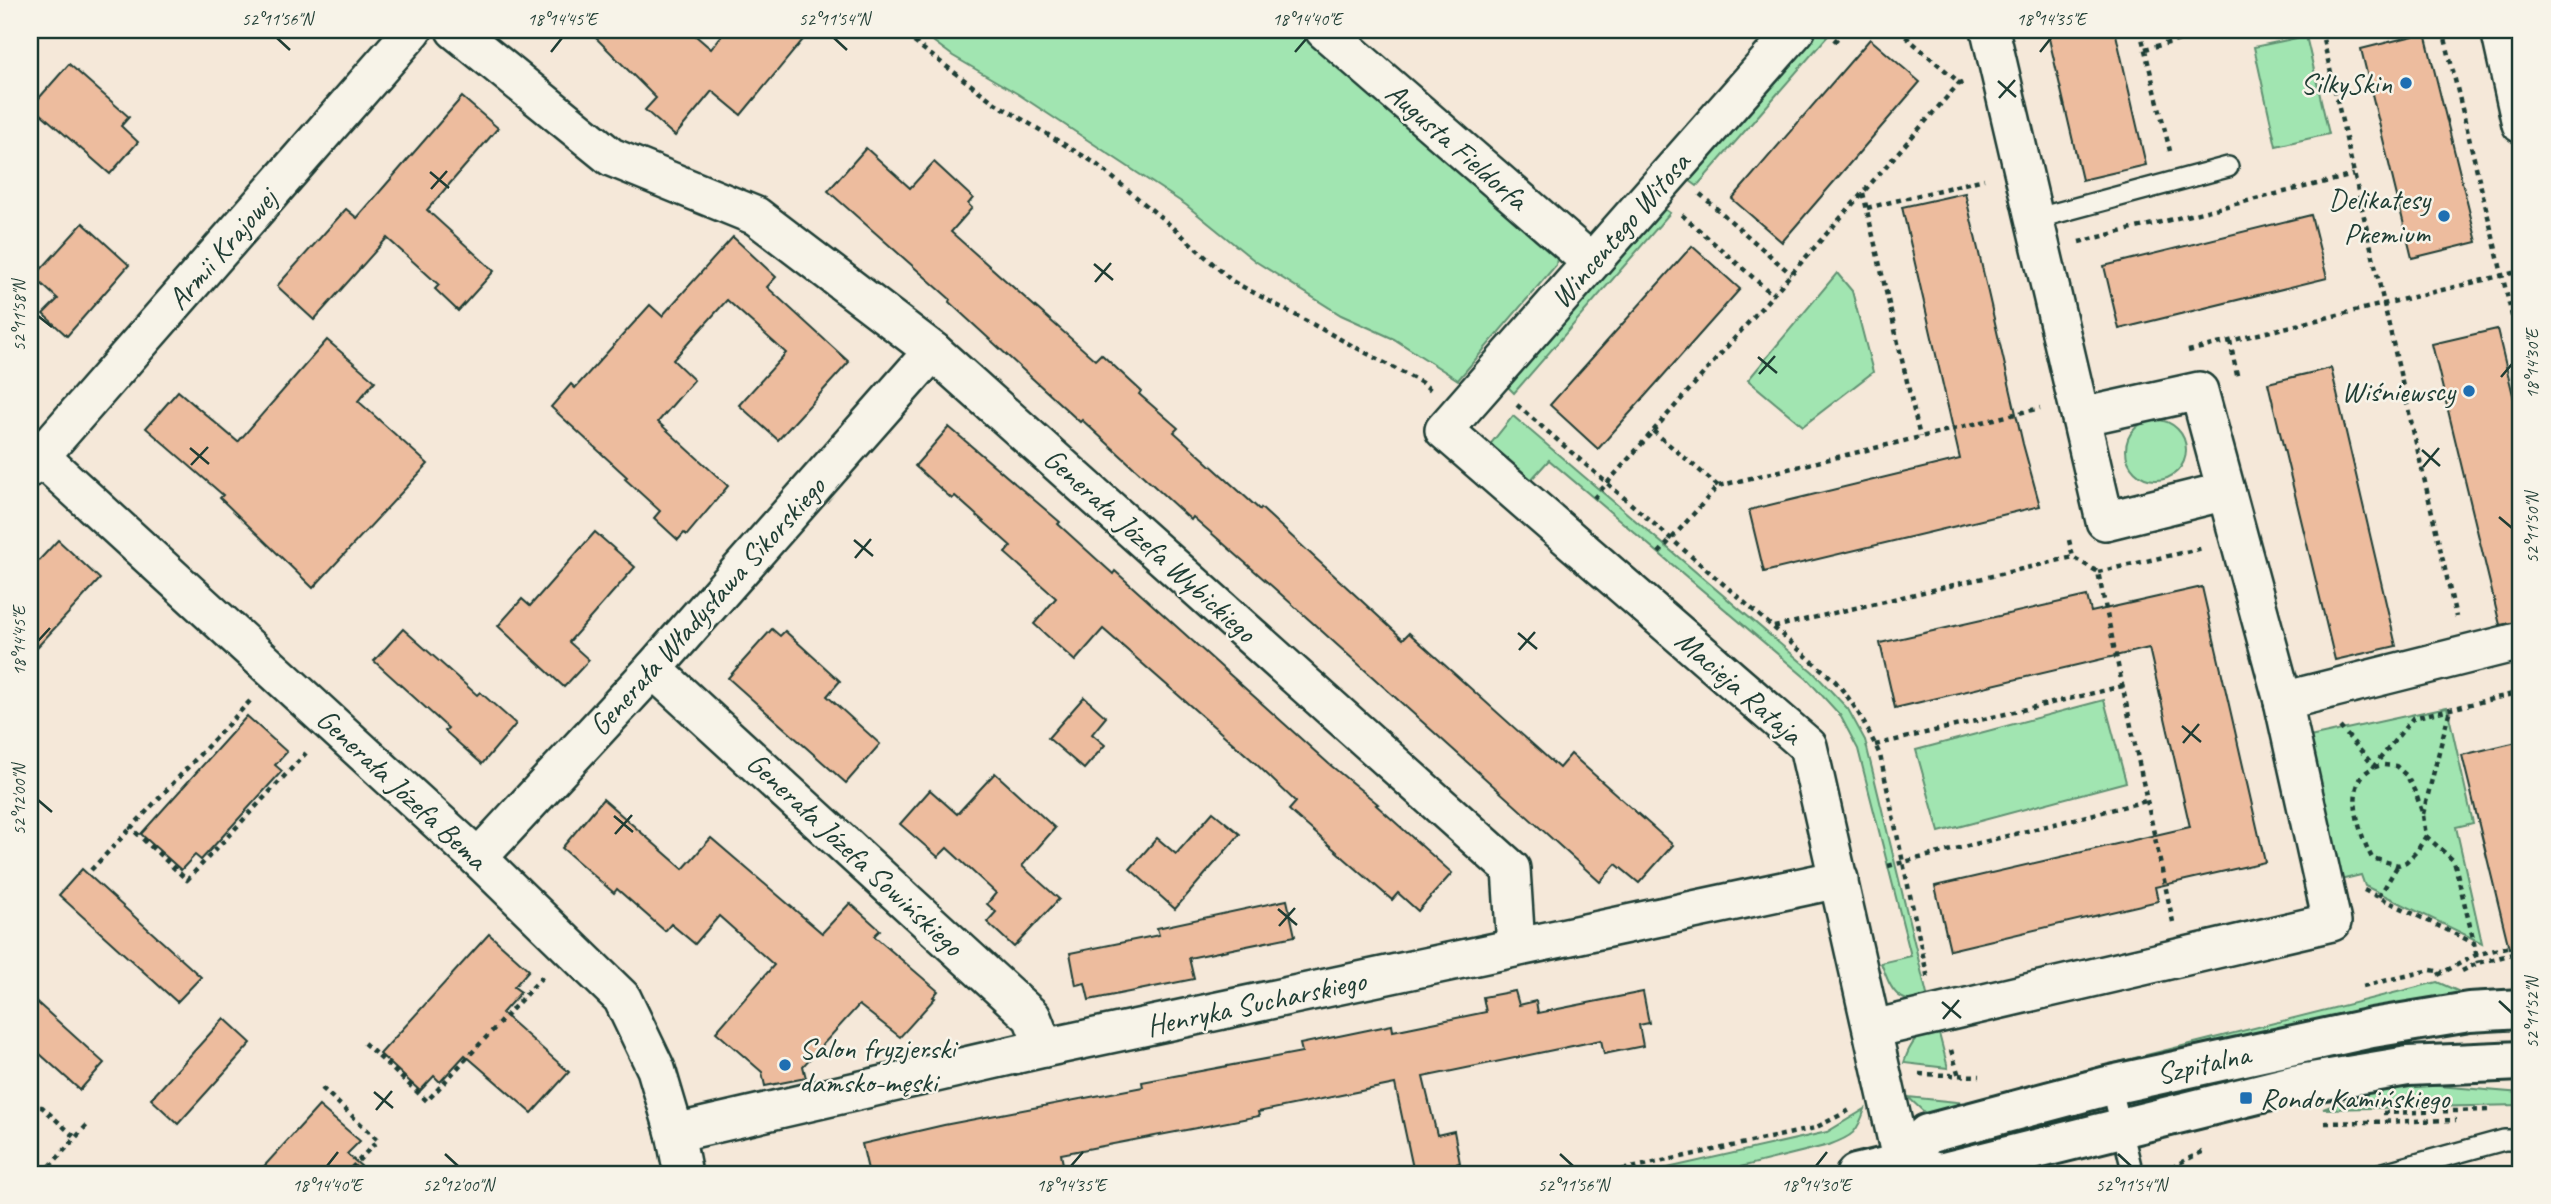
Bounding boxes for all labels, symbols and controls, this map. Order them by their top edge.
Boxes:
text: 52°11'56"N [242,8,316,30]
text: 18°14'45"E [527,8,599,30]
text: 52°11'54"N [799,8,873,30]
text: 18°14'40"E [1272,8,1344,30]
text: 18°14'35"E [2016,8,2088,30]
place label: SilkySkin [2300,64,2392,102]
street label: Augusta Fieldorfa [1378,74,1537,219]
marker: SilkySkin [2398,75,2414,91]
street label: Wincentego Witosa [1542,143,1699,316]
street label: Armii Krajowej [159,178,287,318]
place label: Delikatesy Premium [2328,180,2432,252]
marker: Delikatesy Premium [2436,208,2452,224]
text: 52°11'58"N [8,277,30,351]
text: 18°14'30"E [2521,327,2543,399]
place label: Wiśniewscy [2341,372,2457,410]
marker: Wiśniewscy [2461,383,2477,399]
street label: Generała Józefa Wybickiego [1036,439,1265,652]
street label: Generała Władysława Sikorskiego [580,467,835,744]
text: 52°11'50"N [2521,489,2543,563]
text: 18°14'45"E [8,604,30,676]
street label: Macieja Rataja [1667,621,1812,754]
street label: Generała Józefa Bema [309,700,497,879]
street label: Generała Józefa Sowińskiego [739,744,972,965]
text: 52°12'00"N [8,761,30,835]
street label: Henryka Sucharskiego [1143,961,1370,1045]
text: 52°11'52"N [2521,974,2543,1048]
place label: Salon fryzjerski damsko-męski [799,1029,959,1101]
street label: Szpitalna [2153,1034,2256,1093]
marker: Salon fryzjerski damsko-męski [777,1057,793,1073]
place label: Rondo Kamińskiego [2260,1079,2451,1117]
marker: Rondo Kamińskiego [2238,1090,2254,1106]
text: 18°14'40"E [292,1174,364,1196]
text: 52°12'00"N [423,1174,497,1196]
text: 18°14'35"E [1036,1174,1108,1196]
text: 52°11'56"N [1538,1174,1612,1196]
text: 18°14'30"E [1781,1174,1853,1196]
text: 52°11'54"N [2096,1174,2170,1196]

